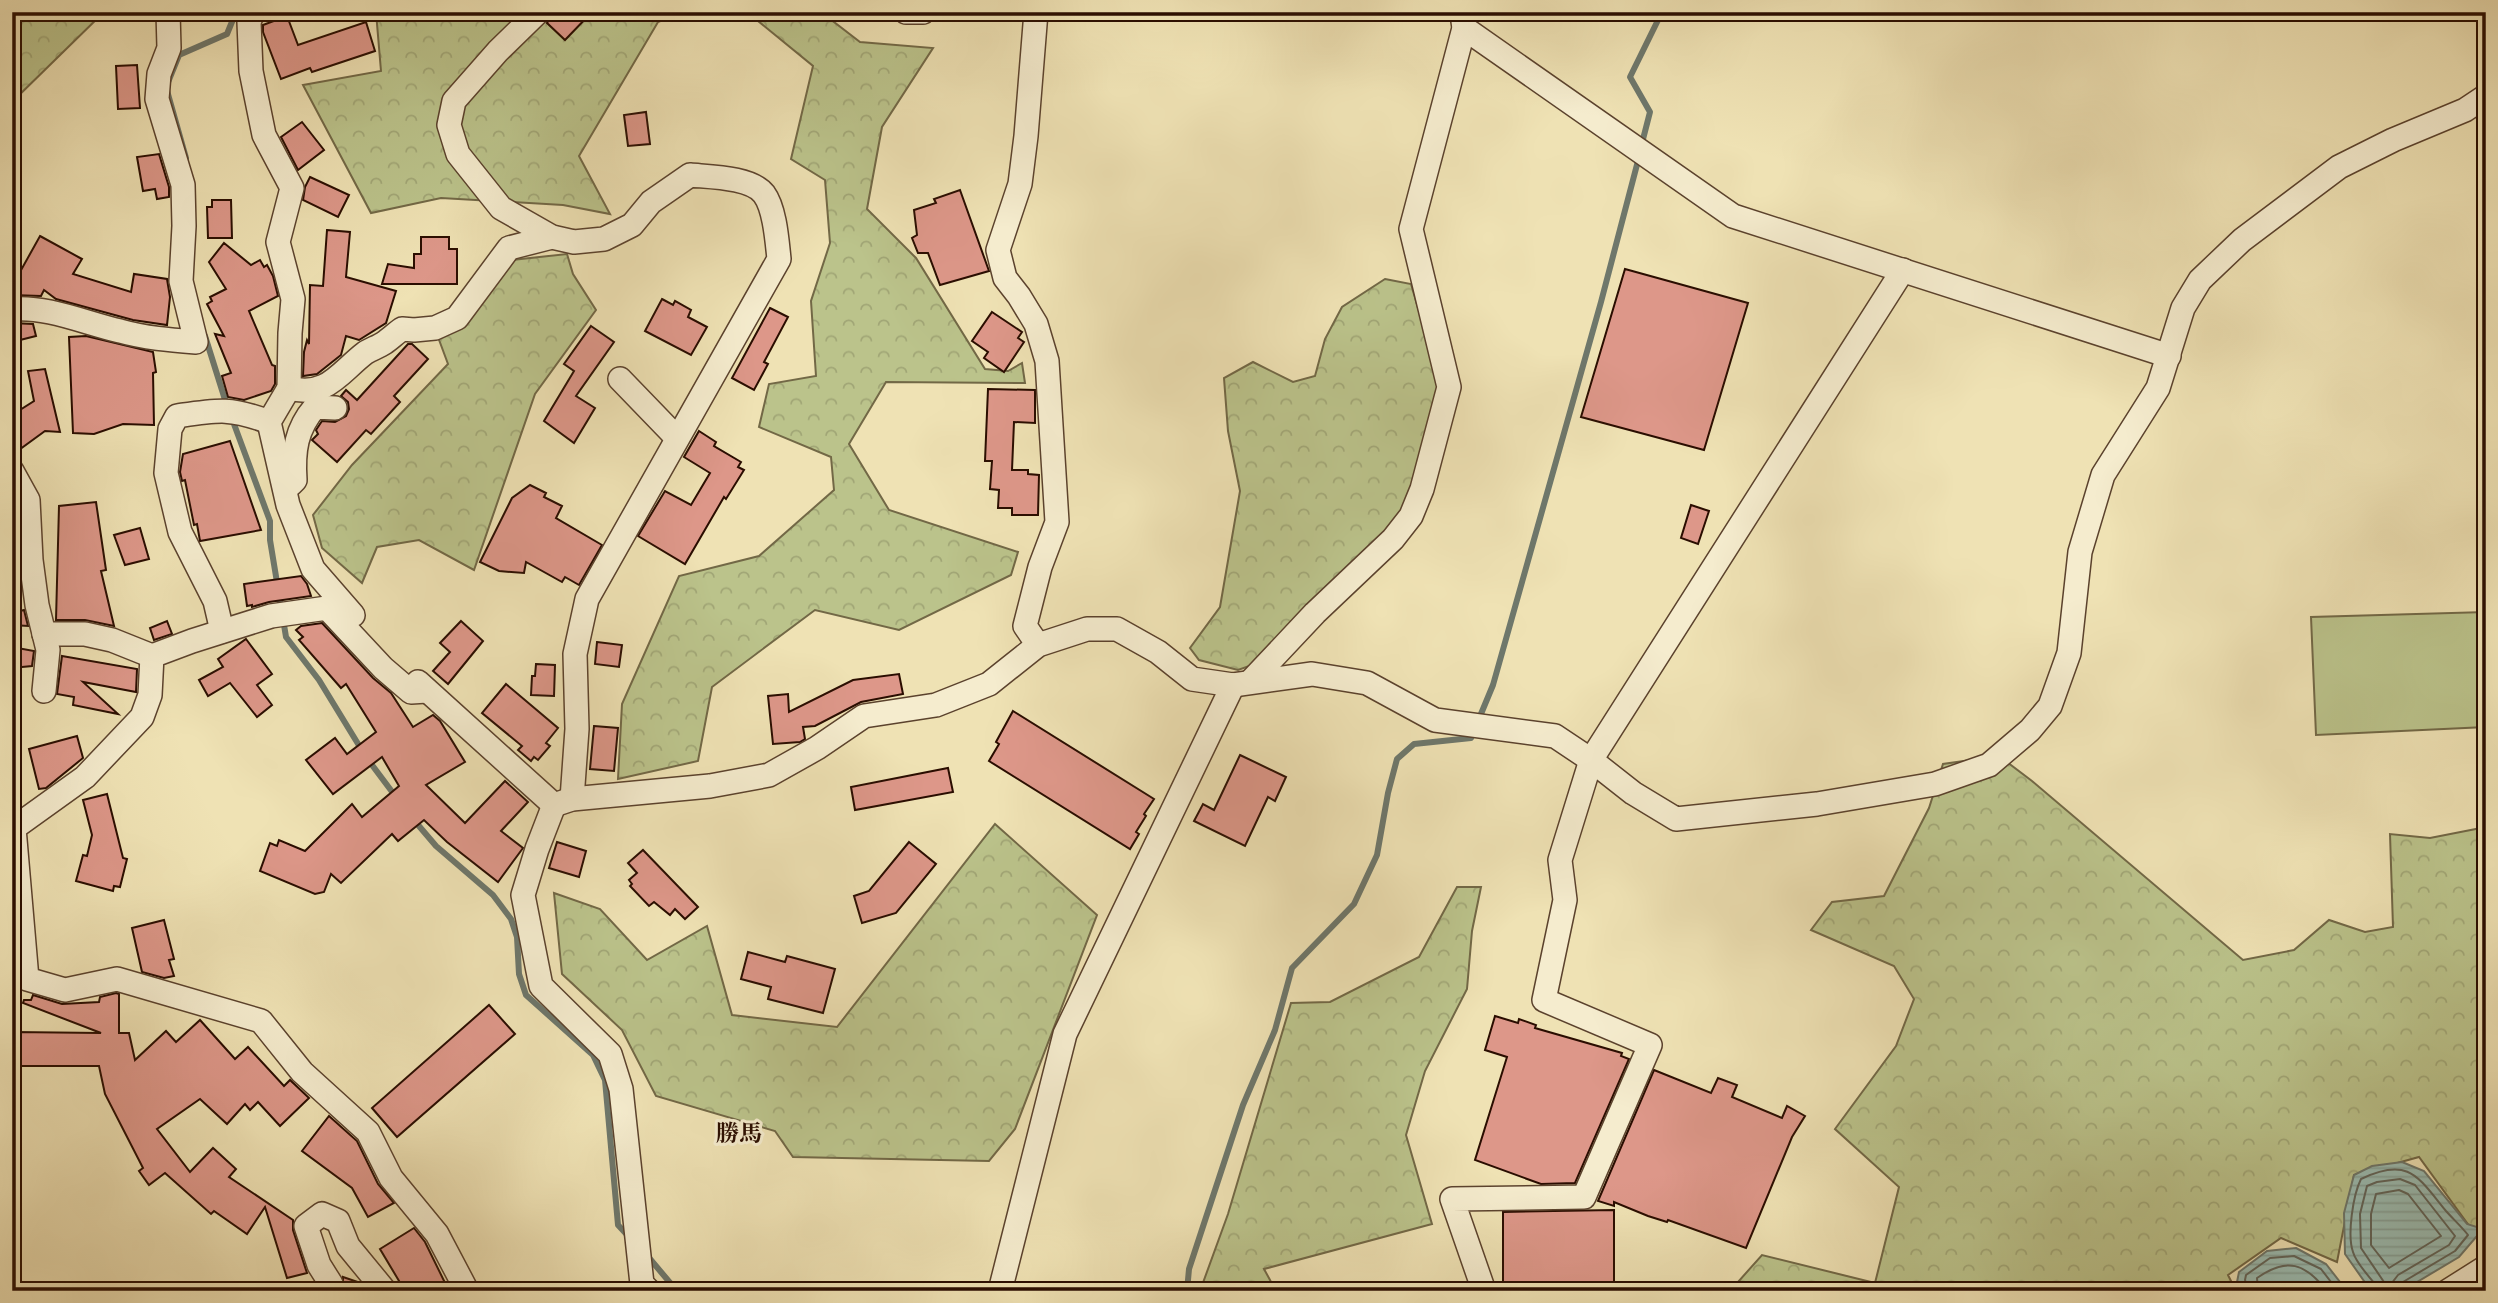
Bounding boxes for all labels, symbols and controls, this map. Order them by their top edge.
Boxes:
district label: 勝馬 [716,1121,762,1146]

